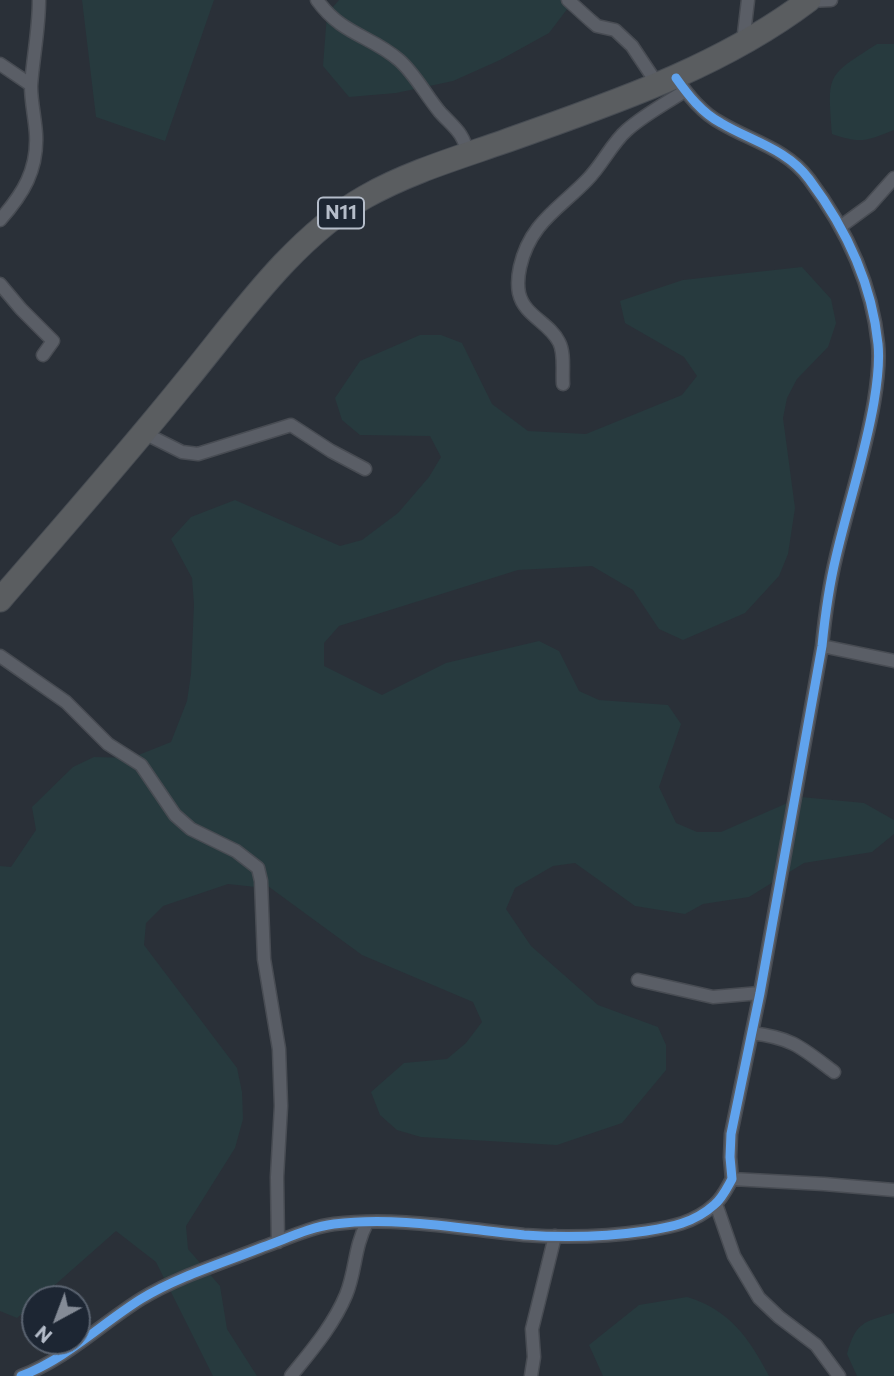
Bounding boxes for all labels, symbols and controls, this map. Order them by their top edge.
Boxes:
road number: N11 [318,197,364,228]
north arrow [21,1285,91,1355]
text: N [30,1321,56,1348]

